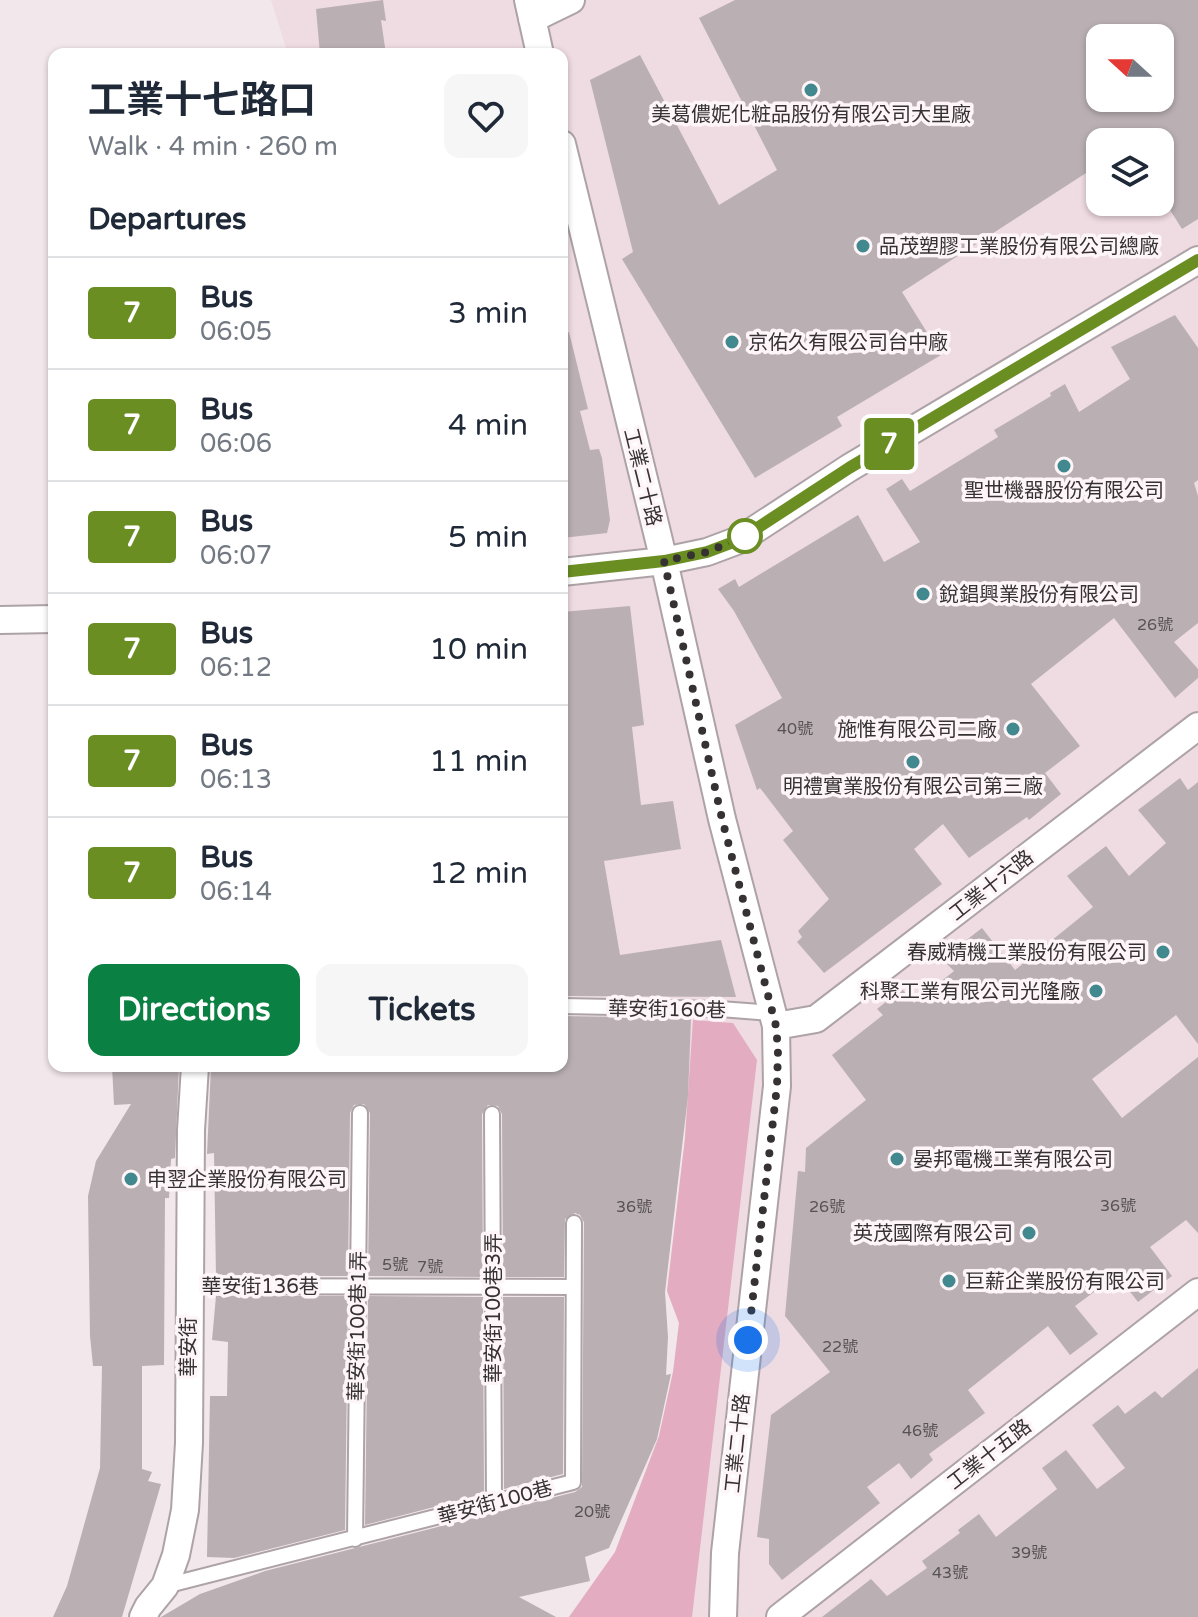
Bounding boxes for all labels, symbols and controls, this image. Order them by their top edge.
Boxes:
north arrow [1086,24,1174,112]
map controls [1086,24,1174,216]
button: heart [444,74,528,158]
text: 工業十七路口 [88,78,316,124]
marker: 美葛儂妮化粧品股份有限公司大里廠 [802,81,820,99]
place label: 美葛儂妮化粧品股份有限公司大里廠 [651,103,971,127]
button: layers [1086,128,1174,216]
text: Walk · 4 min · 260 m [88,131,338,162]
text: Departures [88,201,246,238]
place label: 品茂塑膠工業股份有限公司總廠 [879,235,1159,259]
marker: 品茂塑膠工業股份有限公司總廠 [854,237,872,255]
text: Bus [200,279,253,316]
text: 3 min [448,295,528,332]
text: 7 [123,296,141,330]
text: 06:05 [200,316,272,347]
place label: 京佑久有限公司台中廠 [748,331,948,355]
marker: 京佑久有限公司台中廠 [723,333,741,351]
text: Bus [200,391,253,428]
text: 4 min [448,407,528,444]
text: 7 [123,408,141,442]
line badge: 7 [863,418,915,470]
street label: 工業二十路 [618,426,666,529]
text: 7 [880,427,898,461]
text: 06:06 [200,428,272,459]
marker: 聖世機器股份有限公司 [1055,457,1073,475]
place label: 聖世機器股份有限公司 [964,479,1164,503]
text: Bus [200,503,253,540]
text: 5 min [448,519,528,556]
unlabelled marker [728,519,762,553]
text: 7 [123,520,141,554]
text: 06:07 [200,540,272,571]
place label: 銳錩興業股份有限公司 [939,583,1139,607]
marker: 銳錩興業股份有限公司 [914,585,932,603]
text: Bus [200,615,253,652]
house number: 26號 [1137,615,1173,635]
text: 10 min [429,631,528,668]
text: 7 [123,632,141,666]
text: 06:12 [200,652,272,683]
place label: 施惟有限公司二廠 [837,718,997,742]
house number: 40號 [777,719,813,739]
marker: 施惟有限公司二廠 [1004,720,1022,738]
text: Bus [200,727,253,764]
text: 11 min [429,743,528,780]
text: 7 [123,744,141,778]
marker: 明禮實業股份有限公司第三廠 [904,753,922,771]
text: 06:13 [200,764,272,795]
place label: 明禮實業股份有限公司第三廠 [783,775,1043,799]
text: Bus [200,839,253,876]
street label: 工業十六路 [945,846,1038,926]
text: 12 min [429,855,528,892]
text: 7 [123,856,141,890]
text: 06:14 [200,876,272,907]
place label: 春威精機工業股份有限公司 [907,941,1147,965]
marker: 春威精機工業股份有限公司 [1154,943,1172,961]
button: Directions [88,964,300,1056]
button: Tickets [316,964,528,1056]
place label: 科聚工業有限公司光隆廠 [860,980,1080,1004]
marker: 科聚工業有限公司光隆廠 [1087,982,1105,1000]
street label: 華安街160巷 [608,997,726,1023]
place label: 晏邦電機工業有限公司 [913,1148,1113,1172]
marker: 晏邦電機工業有限公司 [888,1150,906,1168]
place label: 申翌企業股份有限公司 [147,1168,347,1192]
marker: 申翌企業股份有限公司 [122,1170,140,1188]
house number: 36號 [1100,1196,1136,1216]
house number: 36號 [616,1197,652,1217]
house number: 26號 [809,1197,845,1217]
place label: 英茂國際有限公司 [853,1222,1013,1246]
marker: 英茂國際有限公司 [1020,1224,1038,1242]
street label: 華安街100巷3弄 [482,1233,506,1383]
street label: 華安街100巷1弄 [345,1251,371,1401]
house number: 5號 [382,1255,408,1275]
house number: 7號 [417,1257,443,1277]
place label: 巨薪企業股份有限公司 [965,1270,1165,1294]
marker: 巨薪企業股份有限公司 [940,1272,958,1290]
street label: 華安街136巷 [201,1275,319,1299]
street label: 華安街 [177,1317,201,1377]
your location [728,1320,768,1360]
house number: 22號 [822,1337,858,1357]
street label: 工業二十路 [721,1392,755,1494]
street label: 工業十五路 [943,1415,1036,1495]
house number: 46號 [902,1421,938,1441]
street label: 華安街100巷 [435,1476,555,1530]
house number: 20號 [574,1502,610,1522]
house number: 39號 [1011,1543,1047,1563]
house number: 43號 [932,1563,968,1583]

